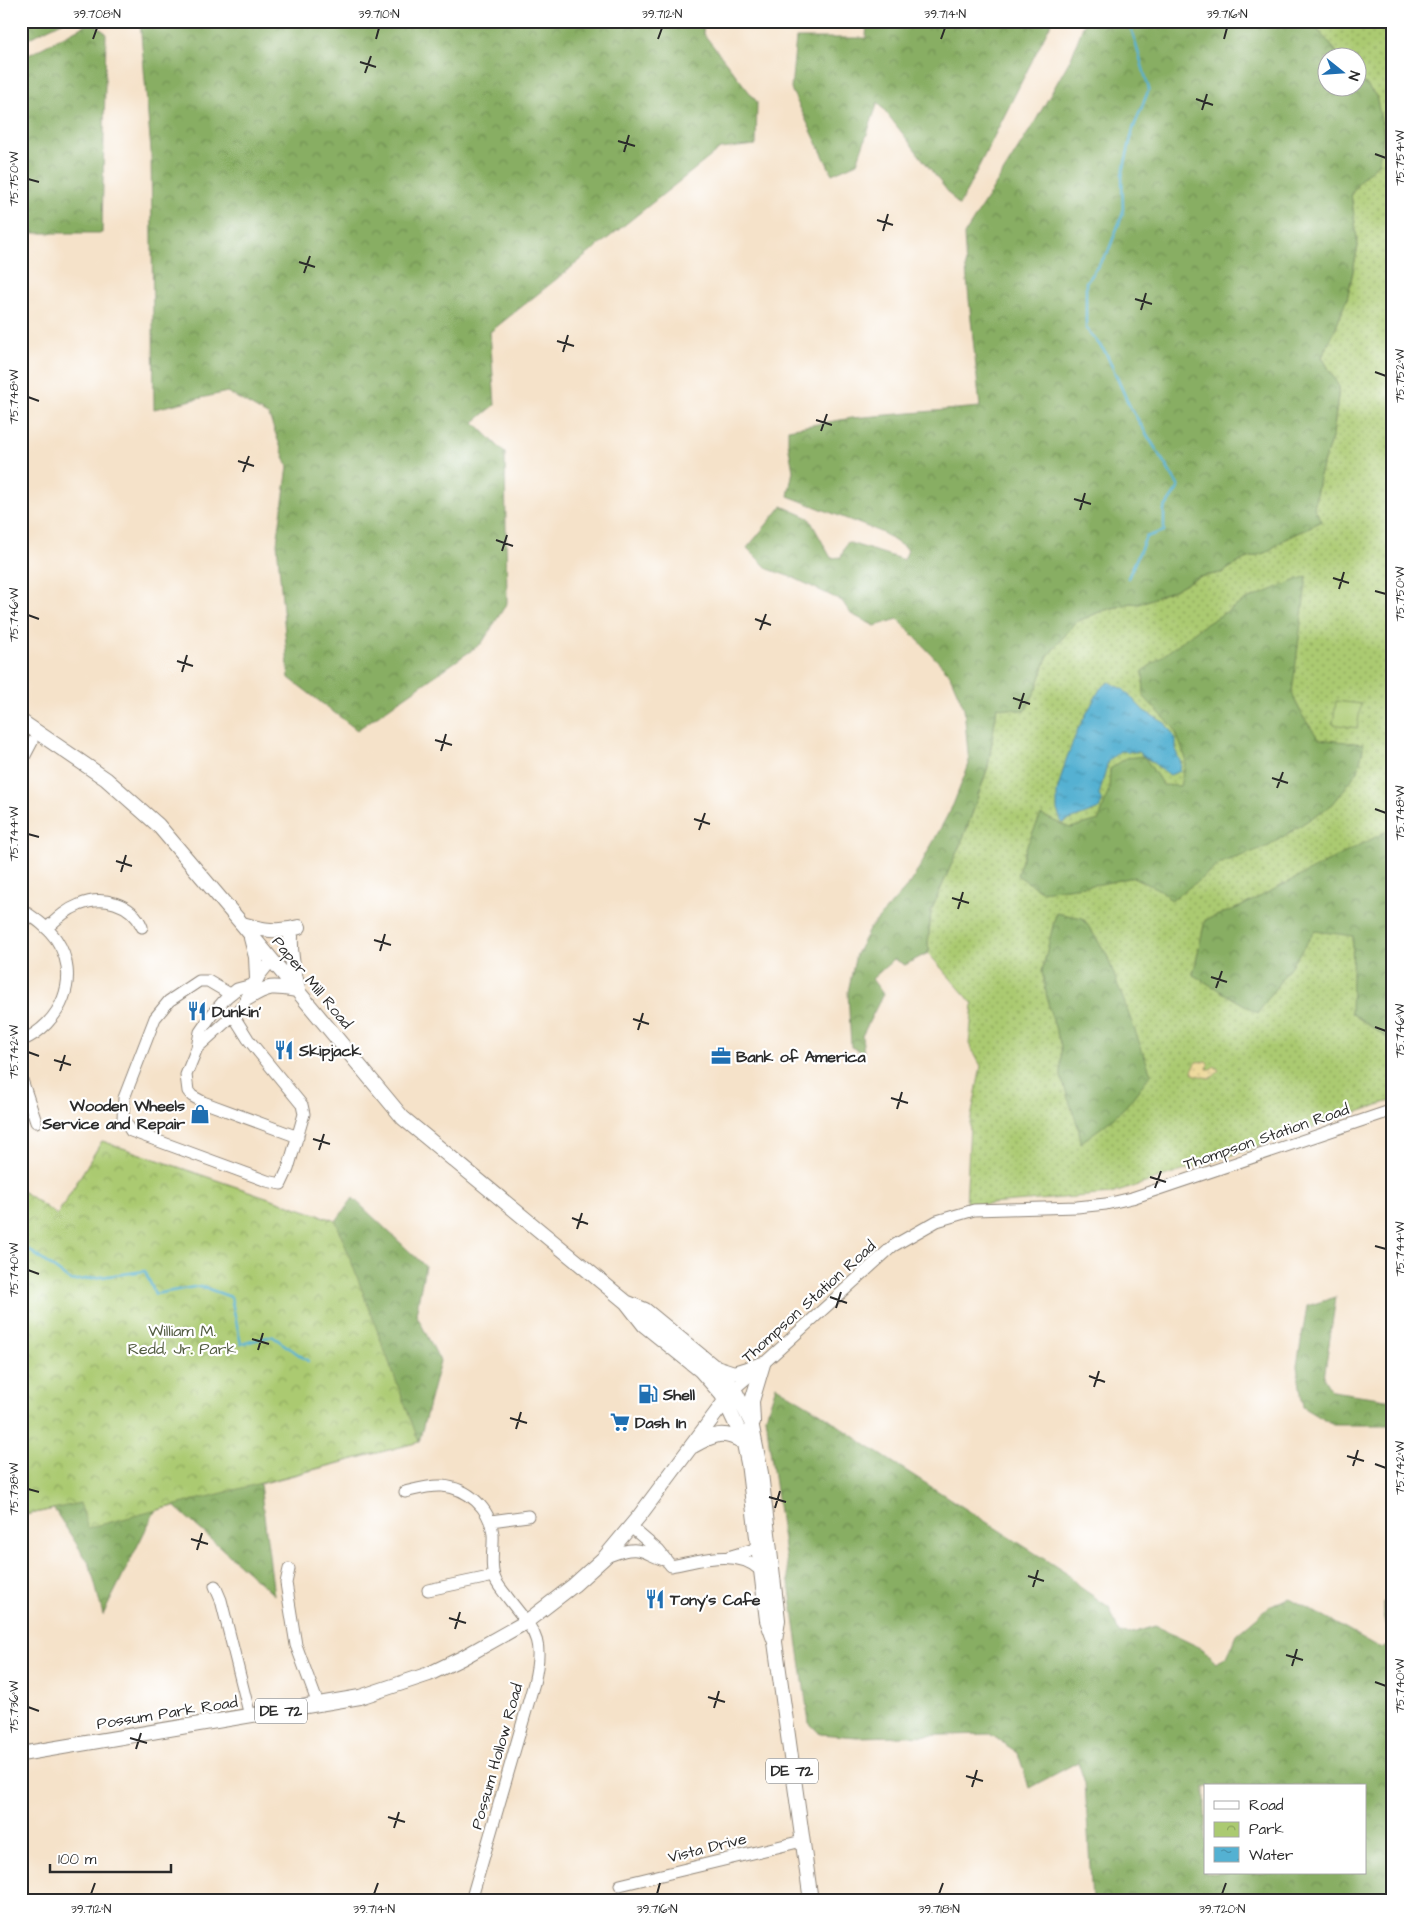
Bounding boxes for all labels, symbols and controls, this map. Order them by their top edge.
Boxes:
text: 39.708°N [73,6,121,23]
text: 39.710°N [358,6,400,23]
text: 39.712°N [642,6,683,23]
text: 39.714°N [924,6,966,23]
text: 39.716°N [1206,6,1248,23]
north arrow [1316,48,1366,98]
text: N [1343,68,1364,83]
text: 75.754°W [1392,130,1409,186]
text: 75.750°W [6,151,23,206]
text: 75.752°W [1392,348,1409,403]
text: 75.748°W [6,369,23,424]
text: 75.750°W [1392,566,1409,621]
text: 75.746°W [6,587,23,642]
text: 75.748°W [1392,785,1409,840]
text: 75.744°W [6,806,23,862]
street label: Paper Mill Road [267,932,358,1034]
restaurant icon: Dunkin' [186,1000,208,1022]
place label: Dunkin' [212,1001,262,1023]
text: 75.746°W [1392,1003,1409,1058]
text: 75.742°W [6,1024,23,1079]
restaurant icon: Skipjack [273,1039,295,1061]
place label: Skipjack [298,1040,362,1062]
office icon: Bank of America [710,1045,732,1067]
place label: Bank of America [736,1046,866,1068]
place label: Wooden Wheels Service and Repair [41,1095,185,1135]
street label: Thompson Station Road [1181,1098,1352,1176]
shop icon: Wooden Wheels Service and Repair [189,1103,211,1125]
text: 75.744°W [1392,1221,1409,1277]
street label: Thompson Station Road [737,1235,881,1368]
text: 75.740°W [6,1242,23,1297]
park label: William M. Redd, Jr. Park [128,1320,237,1360]
fuel station icon: Shell [637,1383,659,1405]
place label: Shell [662,1384,695,1406]
supermarket icon: Dash In [609,1411,631,1433]
place label: Dash In [635,1412,686,1434]
text: 75.742°W [1392,1440,1409,1495]
text: 75.738°W [6,1462,23,1515]
restaurant icon: Tony's Cafe [644,1588,666,1610]
place label: Tony's Cafe [669,1589,761,1612]
text: 75.740°W [1392,1658,1409,1713]
text: 75.736°W [6,1680,23,1733]
street label: Possum Hollow Road [466,1681,528,1832]
street label: Possum Park Road [95,1691,239,1735]
road number: DE 72 [255,1698,307,1724]
road number: DE 72 [766,1758,818,1784]
legend [1204,1784,1366,1874]
text: Road [1249,1795,1284,1816]
text: Park [1249,1819,1284,1840]
street label: Vista Drive [666,1828,749,1868]
scale bar [50,1842,171,1874]
text: Water [1249,1845,1293,1866]
text: 100 m [58,1849,97,1870]
text: 39.712°N [71,1901,112,1918]
text: 39.714°N [353,1901,395,1918]
text: 39.716°N [636,1901,678,1918]
text: 39.718°N [918,1901,960,1918]
text: 39.720°N [1199,1901,1246,1918]

